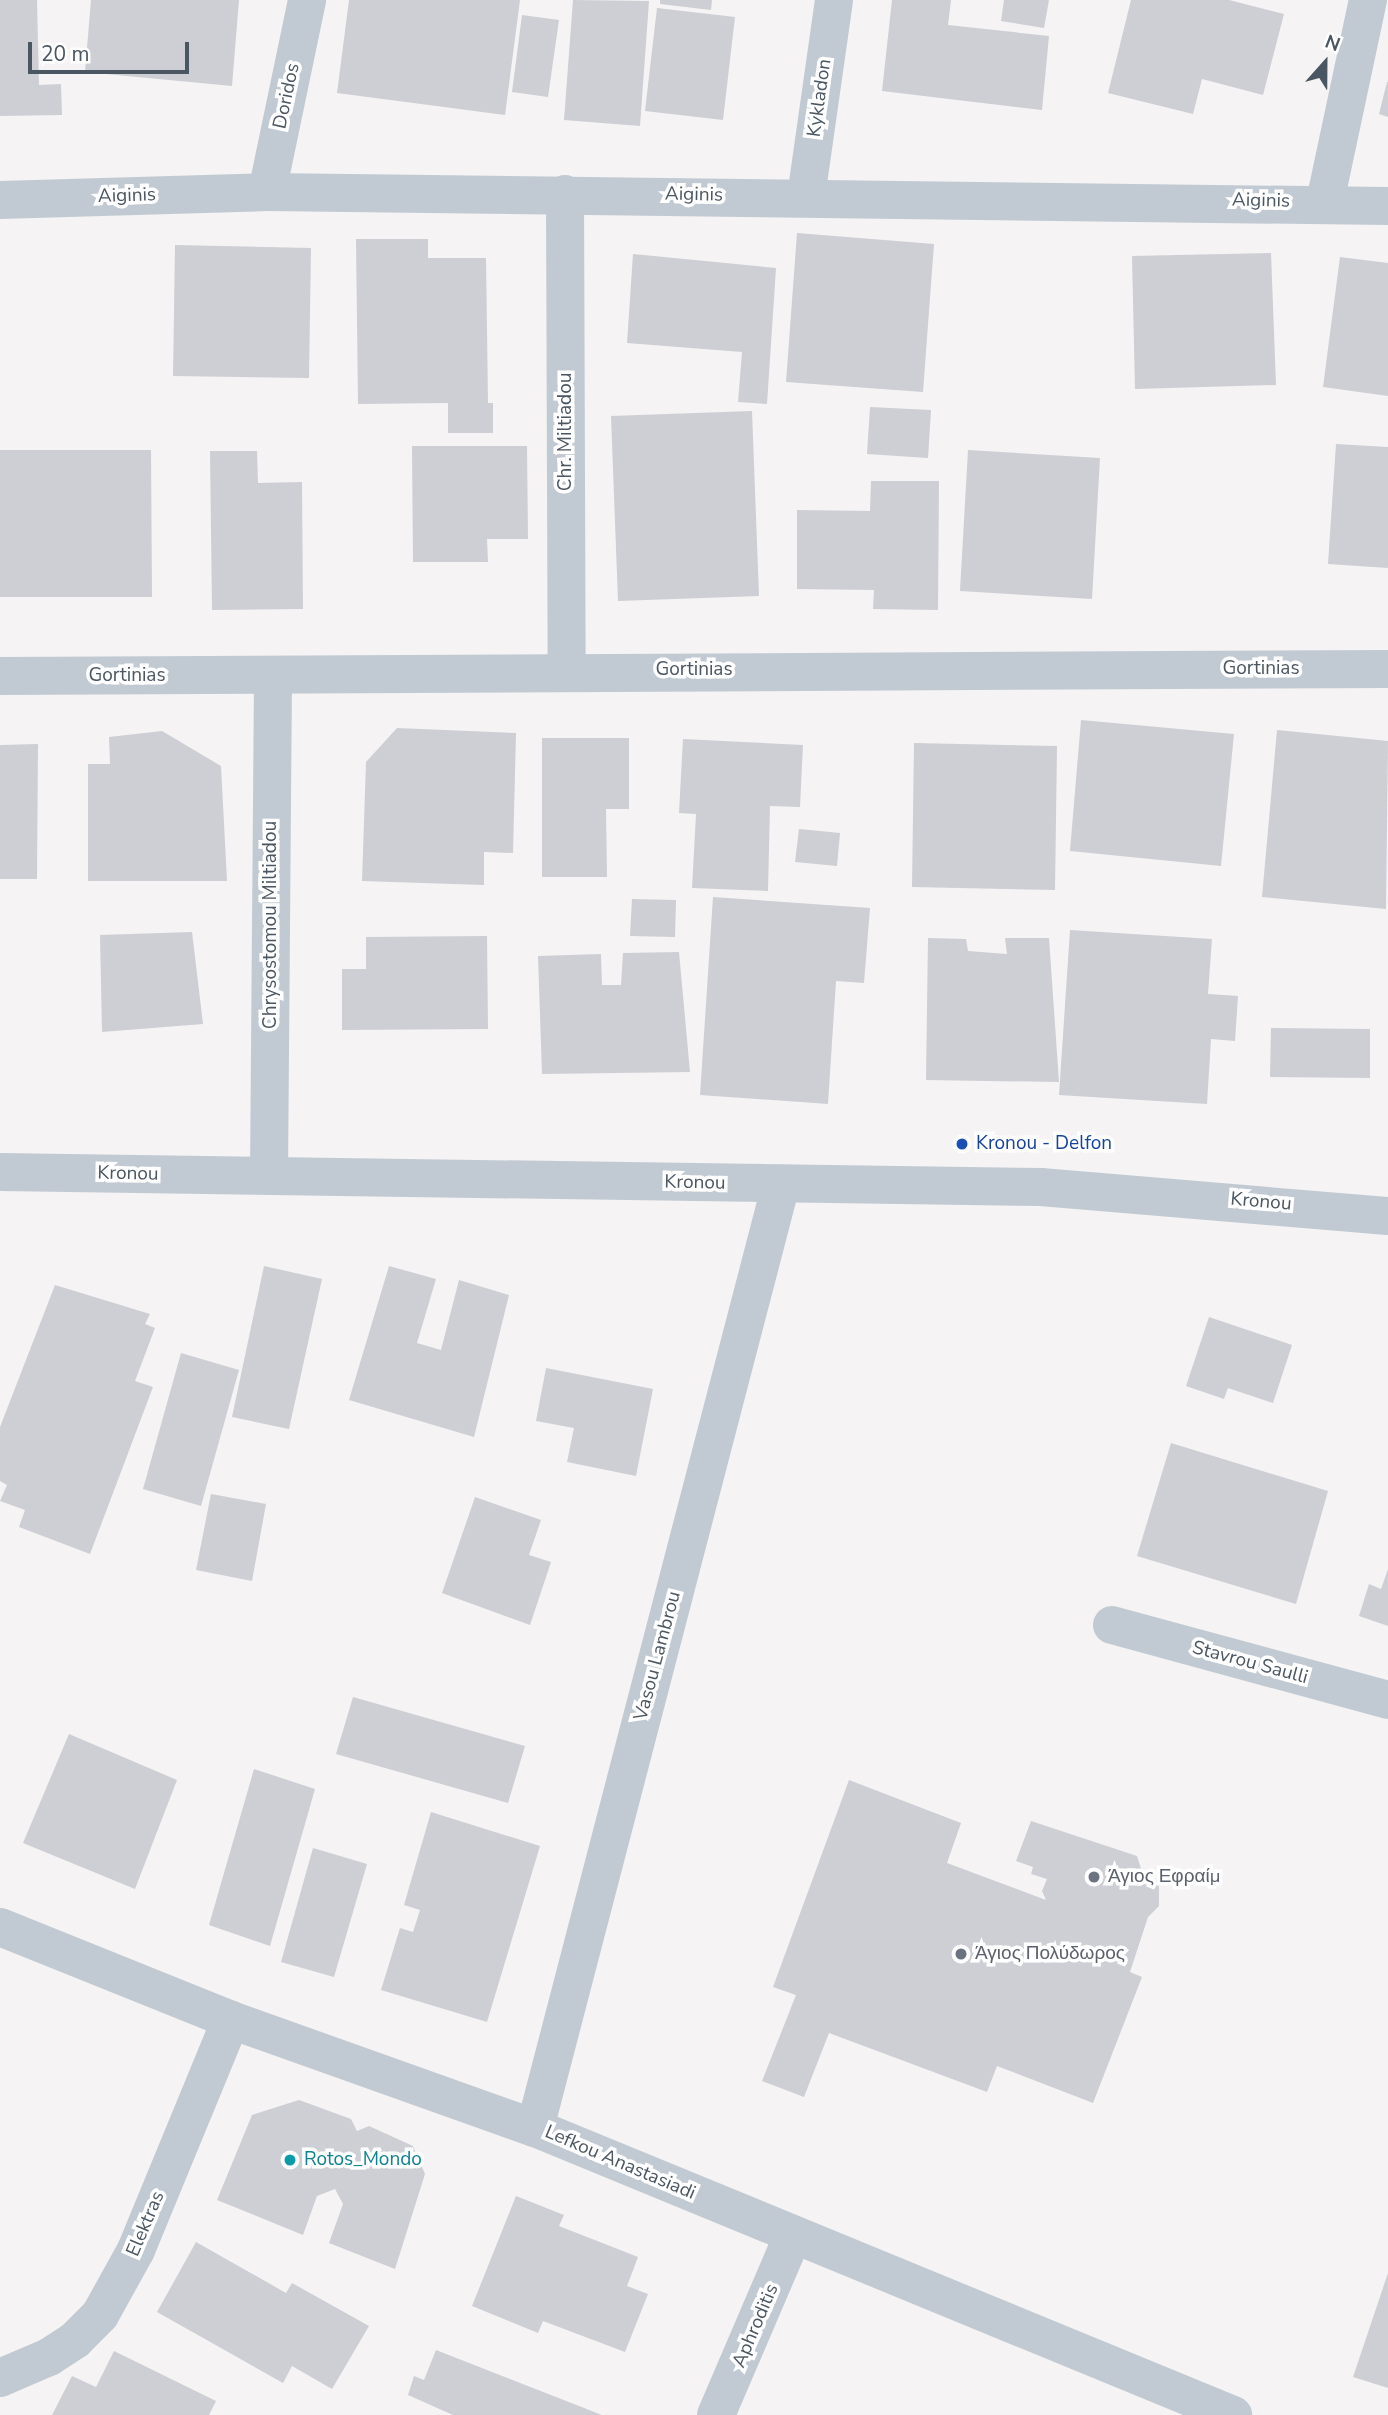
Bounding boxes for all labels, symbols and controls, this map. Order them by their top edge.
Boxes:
scale bar [32,28,192,72]
north arrow [1290,28,1360,98]
text: N [1321,29,1344,58]
text: 20 m [41,40,90,68]
street label: Kykladon [803,57,837,139]
street label: Doridos [269,61,305,131]
street label: Aiginis [665,183,723,207]
street label: Aiginis [98,184,156,208]
street label: Aiginis [1232,189,1290,213]
street label: Chr. Miltiadou [555,373,577,491]
street label: Gortinias [1222,658,1300,680]
street label: Gortinias [655,659,733,681]
street label: Gortinias [88,665,166,687]
street label: Chrysostomou Miltiadou [260,821,282,1029]
place label: Kronou - Delfon [976,1133,1112,1155]
marker: Kronou - Delfon [954,1136,970,1152]
street label: Kronou [97,1162,159,1186]
street label: Kronou [664,1171,726,1195]
street label: Kronou [1230,1188,1292,1216]
street label: Vasou Lambrou [630,1589,686,1723]
street label: Stavrou Saulli [1190,1637,1310,1689]
place label: Άγιος Εφραίμ [1108,1866,1220,1888]
marker: Άγιος Εφραίμ [1086,1869,1102,1885]
place label: Άγιος Πολύδωρος [975,1943,1125,1965]
marker: Άγιος Πολύδωρος [953,1946,969,1962]
street label: Lefkou Anastasiadi [541,2121,699,2205]
place label: Rotos_Mondo [304,2149,422,2171]
marker: Rotos_Mondo [282,2152,298,2168]
street label: Elektras [122,2188,170,2260]
street label: Aphroditis [728,2281,784,2371]

